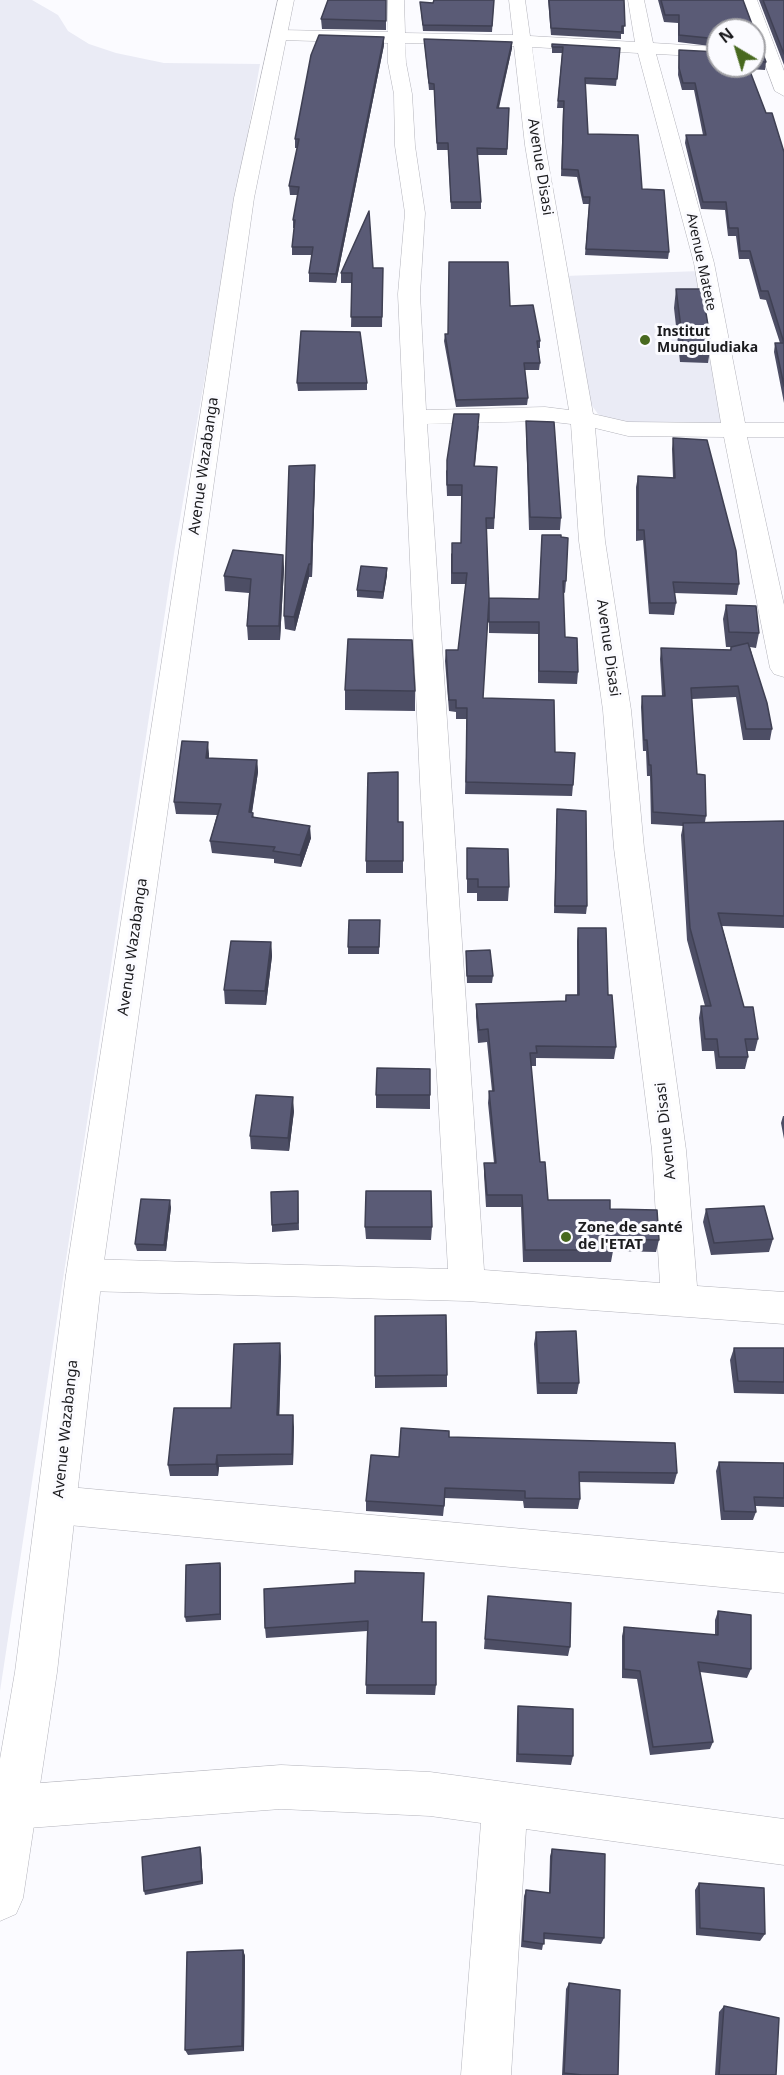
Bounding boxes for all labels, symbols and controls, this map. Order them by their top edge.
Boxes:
north arrow [706,18,766,78]
text: N [714,23,738,48]
street label: Avenue Disasi [523,117,557,217]
street label: Avenue Matete [682,212,720,312]
place label: Institut Munguludiaka [657,324,758,356]
marker: Institut Munguludiaka [638,333,652,347]
street label: Avenue Wazabanga [185,396,223,536]
street label: Avenue Disasi [592,598,624,698]
street label: Avenue Wazabanga [114,877,152,1017]
street label: Avenue Disasi [652,1081,680,1181]
place label: Zone de santé de l'ETAT [578,1219,683,1254]
marker: Zone de santé de l'ETAT [559,1230,573,1244]
street label: Avenue Wazabanga [50,1359,82,1499]

